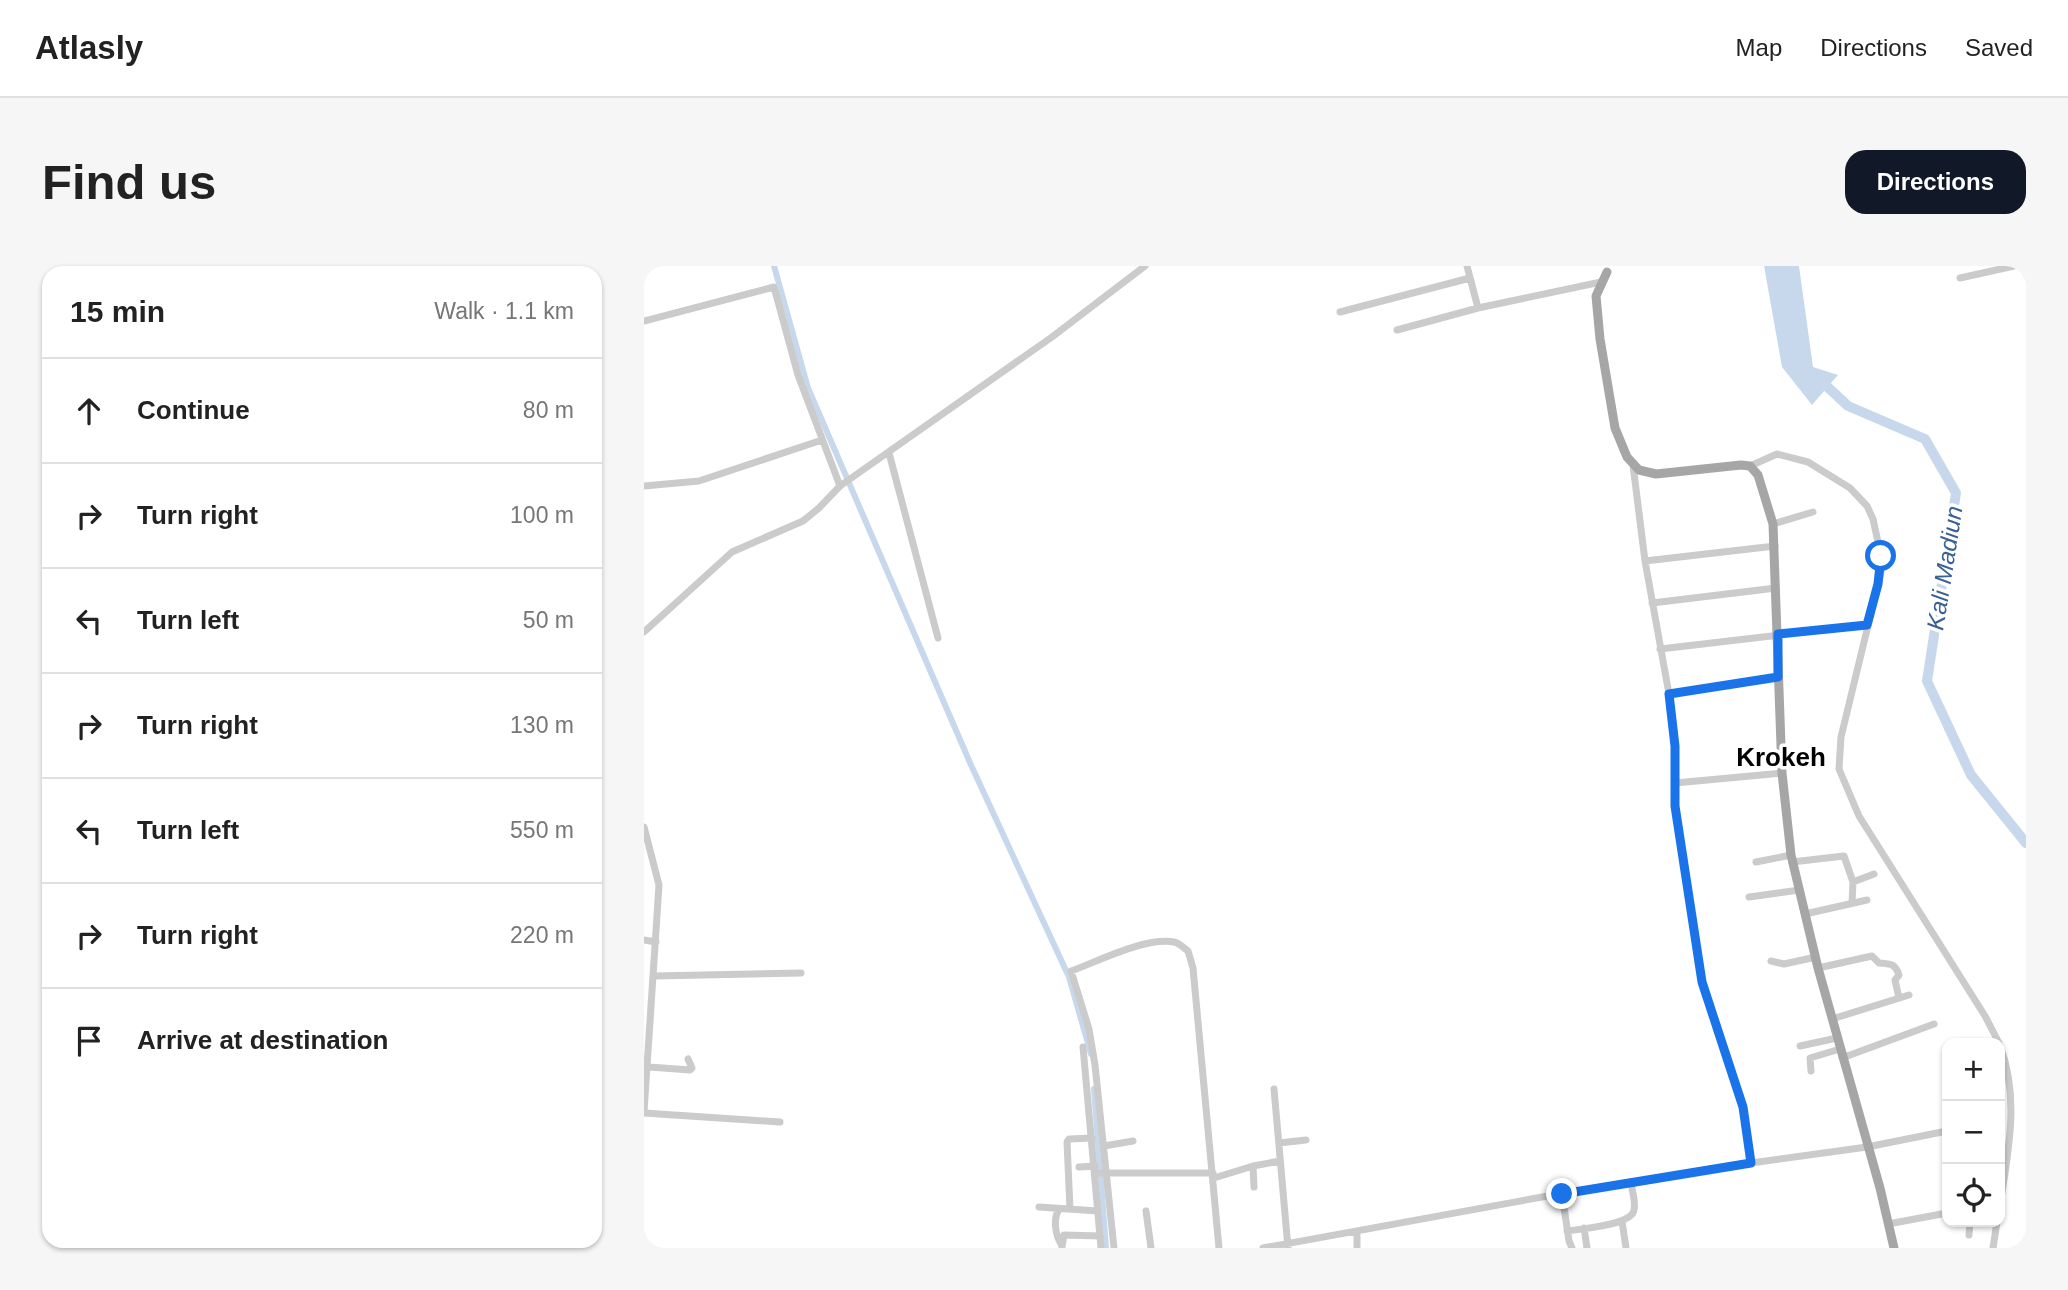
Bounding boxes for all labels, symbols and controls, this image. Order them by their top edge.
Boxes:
text: Atlasly [35,29,143,66]
text: Map [1736,34,1782,61]
text: Directions [1820,34,1927,61]
text: Saved [1965,34,2033,61]
button: Directions [1845,150,2026,214]
text: Find us [42,155,216,209]
text: 15 min [70,295,165,328]
text: Walk · 1.1 km [434,298,574,324]
icon: ahead [70,392,108,430]
text: Continue [137,395,250,425]
text: 80 m [523,397,574,423]
icon: right [70,497,108,535]
text: Turn right [137,500,258,530]
text: 100 m [510,502,574,528]
water label: Kali Madiun [1921,504,1968,632]
route start [1865,540,1896,571]
icon: left [70,602,108,640]
text: Turn left [137,605,239,635]
text: 50 m [523,607,574,633]
icon: right [70,707,108,745]
text: Turn right [137,710,258,740]
text: 130 m [510,712,574,738]
district label: Krokeh [1736,742,1826,772]
icon: left [70,812,108,850]
text: Turn left [137,815,239,845]
text: 550 m [510,817,574,843]
icon: right [70,917,108,955]
text: Turn right [137,920,258,950]
text: 220 m [510,922,574,948]
icon: arrive [70,1022,108,1060]
text: Arrive at destination [137,1025,388,1055]
map controls [1942,1038,2005,1227]
button: + [1942,1038,2005,1101]
button: − [1942,1101,2005,1164]
button: locate [1942,1164,2005,1227]
route end [1546,1178,1577,1209]

